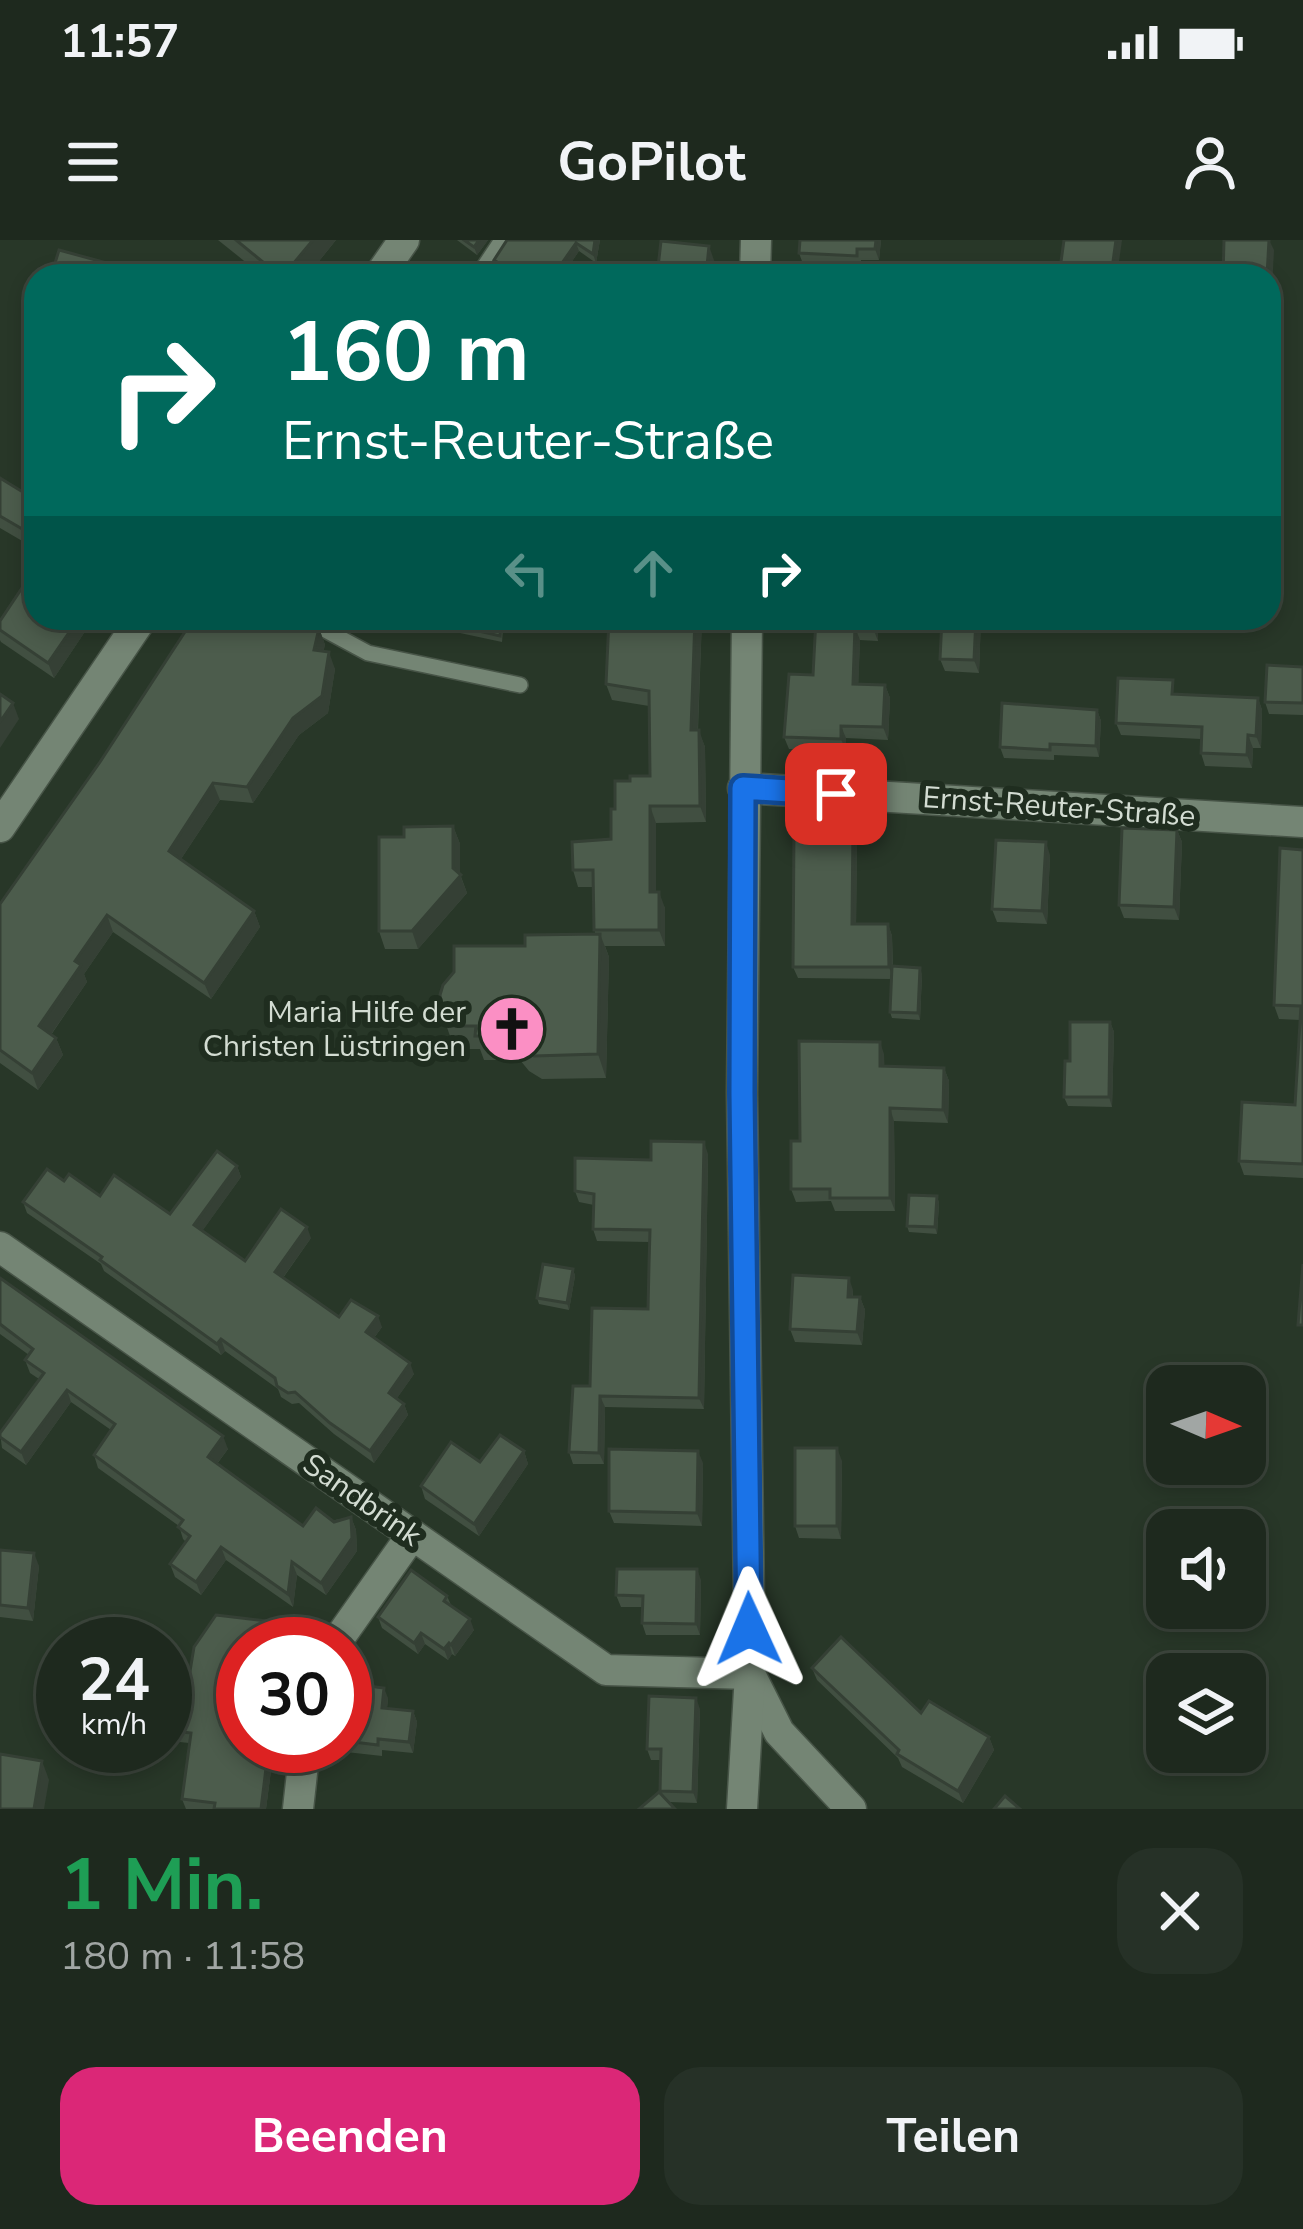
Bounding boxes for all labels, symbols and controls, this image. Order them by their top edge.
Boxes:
text: 11:57 [60,12,179,73]
text: GoPilot [557,125,746,199]
icon: menu [60,129,126,195]
icon: person [1177,129,1243,195]
text: 160 m [282,295,530,410]
icon: right [84,312,240,468]
text: Ernst-Reuter-Straße [282,404,774,478]
icon: left [494,540,560,606]
icon: ahead [620,540,686,606]
icon: right [746,540,812,606]
pin [785,743,887,845]
icon: arrive [803,761,869,827]
street label: Ernst-Reuter-Straße [921,777,1197,837]
place label: Maria Hilfe der Christen Lüstringen [203,992,466,1067]
church icon: Maria Hilfe der Christen Lüstringen [477,994,547,1064]
north arrow [1146,1365,1266,1485]
map controls [1146,1365,1266,1773]
street label: Sandbrink [294,1444,430,1556]
button: sound [1146,1509,1266,1629]
position arrow [686,1566,812,1692]
speed limit sign: 30 [216,1617,372,1773]
text: 24 [78,1639,150,1721]
button: layers [1146,1653,1266,1773]
text: km/h [81,1704,147,1745]
text: 1 Min. [60,1836,263,1934]
button: close [1117,1848,1243,1974]
text: 180 m · 11:58 [60,1930,305,1983]
button: Beenden [60,2067,640,2205]
button: Teilen [664,2067,1243,2205]

